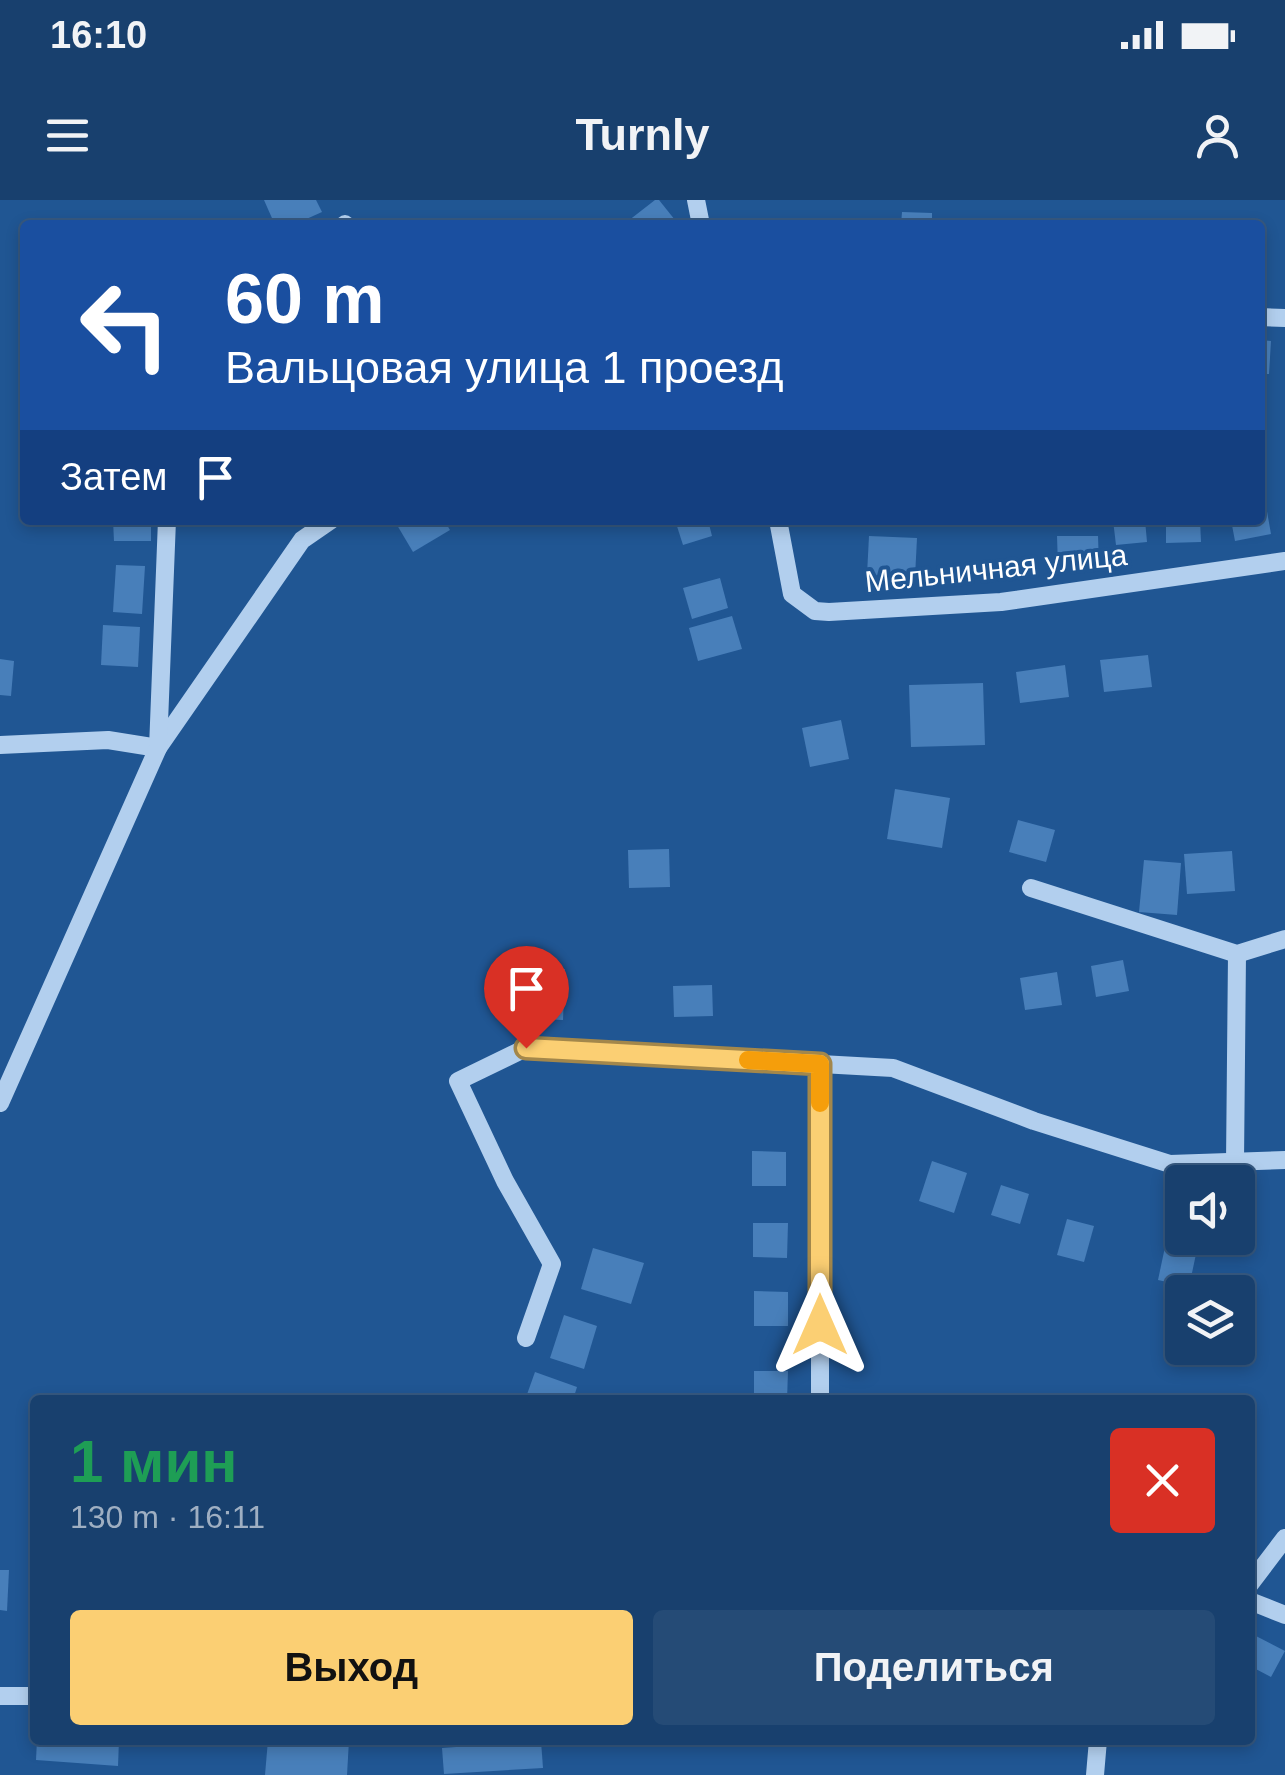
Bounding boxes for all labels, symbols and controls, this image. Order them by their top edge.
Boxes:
text: 16:10 [50,14,147,56]
icon: menu [40,108,95,163]
icon: person [1190,108,1245,163]
text: Turnly [575,109,710,160]
icon: left [60,260,190,390]
text: 60 m [225,260,385,338]
text: Вальцовая улица 1 проезд [225,342,783,393]
icon: arrive [188,450,243,505]
text: Затем [60,456,168,498]
street label: Мельничная улица [863,538,1129,598]
pin [484,946,569,1049]
icon: arrive [499,961,554,1016]
map controls [1165,1165,1255,1365]
button: sound [1165,1165,1255,1255]
position arrow [768,1273,872,1377]
button: layers [1165,1275,1255,1365]
text: 1 мин [70,1428,238,1495]
button: close [1110,1428,1215,1533]
text: 130 m · 16:11 [70,1499,265,1535]
button: Выход [70,1610,633,1725]
button: Поделиться [653,1610,1215,1725]

